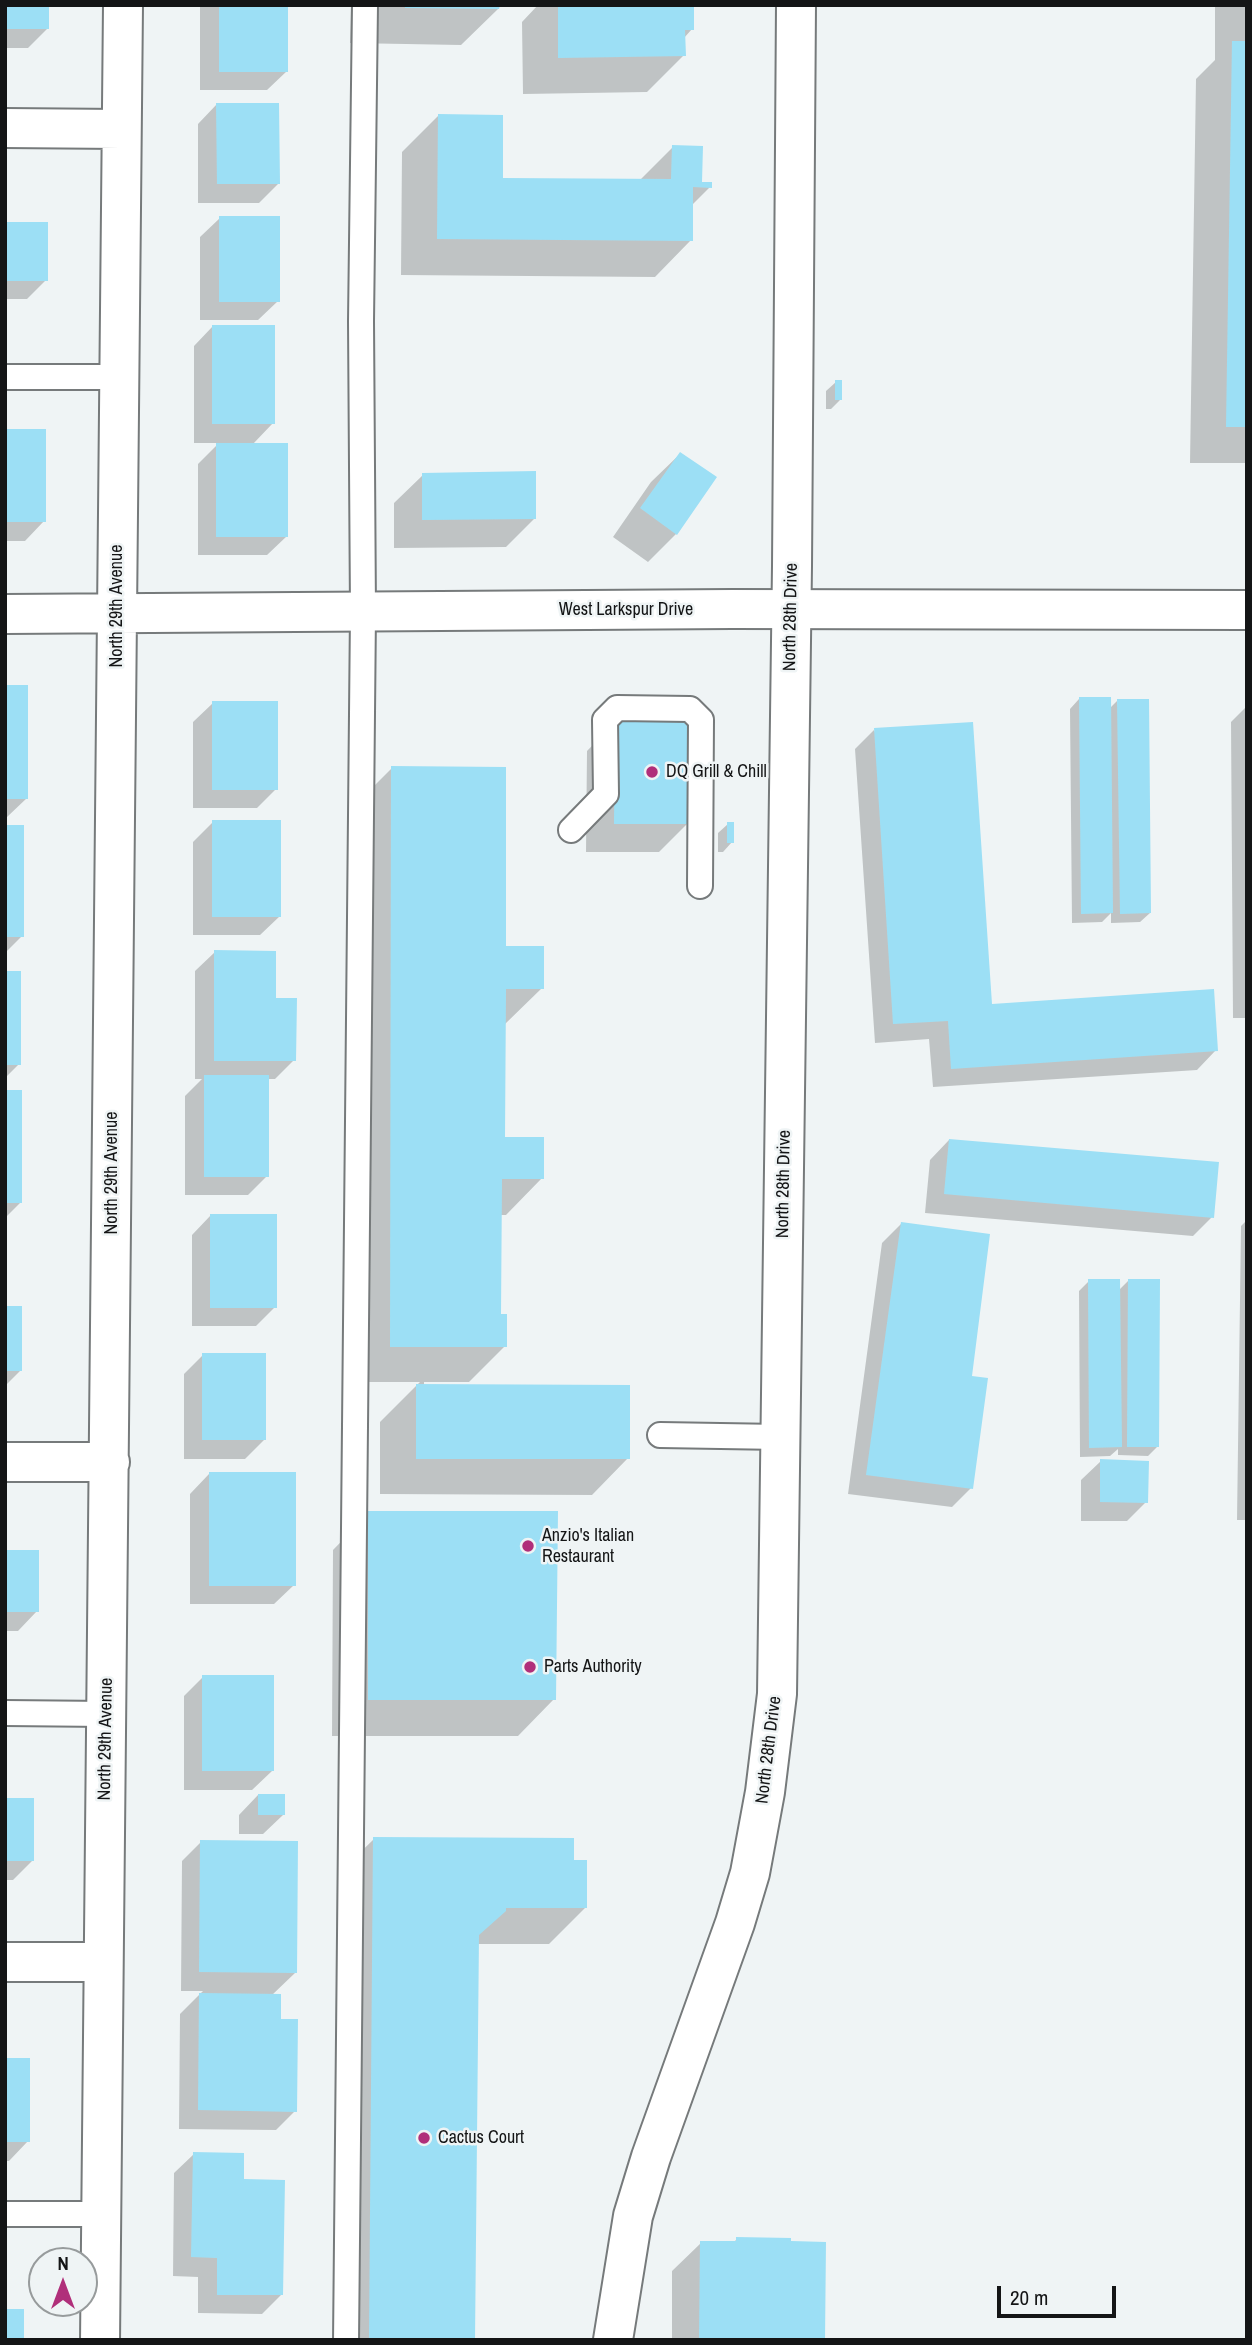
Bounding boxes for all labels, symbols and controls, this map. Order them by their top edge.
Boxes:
street label: North 29th Avenue [106,545,128,667]
street label: North 28th Drive [779,563,803,671]
street label: West Larkspur Drive [559,599,693,621]
place label: DQ Grill & Chill [666,761,767,783]
marker: DQ Grill & Chill [644,764,660,780]
street label: North 29th Avenue [101,1112,123,1234]
street label: North 28th Drive [772,1130,796,1238]
place label: Anzio's Italian Restaurant [542,1525,634,1568]
marker: Anzio's Italian Restaurant [520,1538,536,1554]
place label: Parts Authority [544,1656,642,1678]
marker: Parts Authority [522,1659,538,1675]
street label: North 29th Avenue [94,1677,118,1801]
street label: North 28th Drive [752,1695,786,1805]
place label: Cactus Court [438,2127,524,2149]
marker: Cactus Court [416,2130,432,2146]
north arrow [28,2247,98,2317]
text: N [57,2250,69,2276]
scale bar [1000,2272,1119,2316]
text: 20 m [1010,2283,1048,2312]

